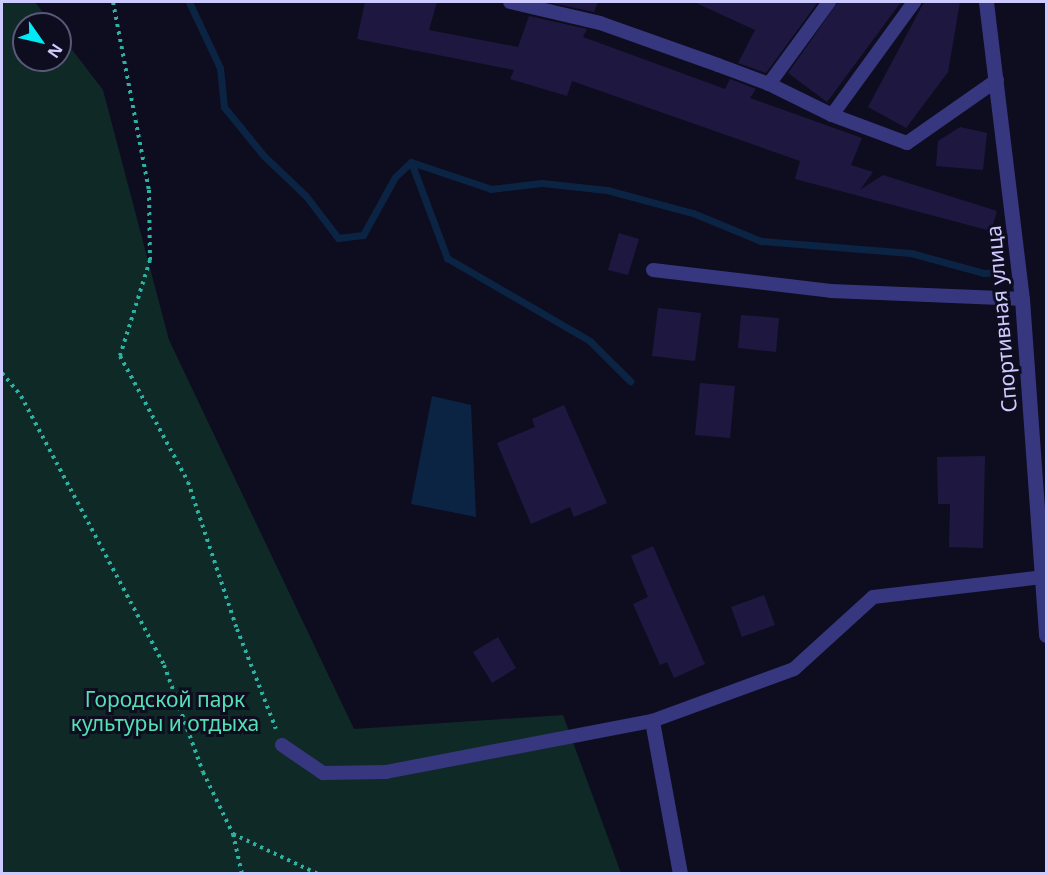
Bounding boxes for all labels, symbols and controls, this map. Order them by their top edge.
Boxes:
north arrow [12,12,72,72]
text: N [43,39,68,62]
street label: Спортивная улица [980,224,1022,414]
park label: Городской парк культуры и отдыха [71,686,259,736]

